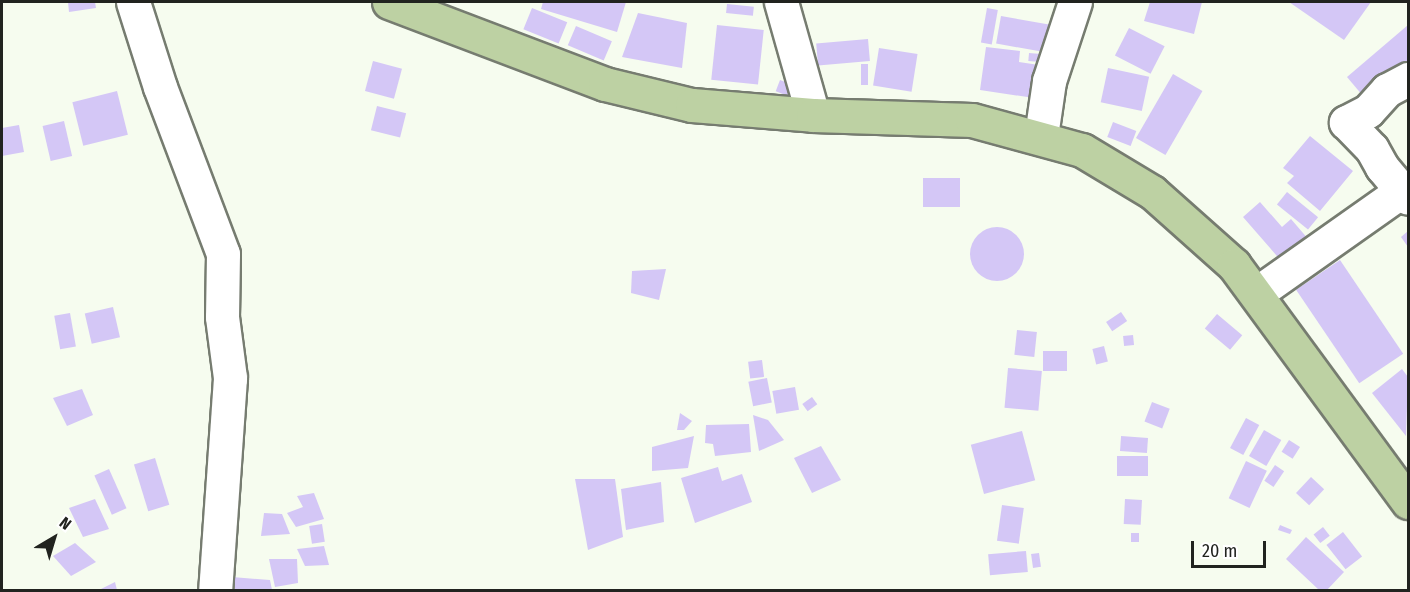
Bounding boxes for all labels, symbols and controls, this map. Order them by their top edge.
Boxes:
north arrow [24,508,84,568]
text: N [56,513,75,534]
scale bar [1194,529,1269,567]
text: 20 m [1202,540,1237,562]

